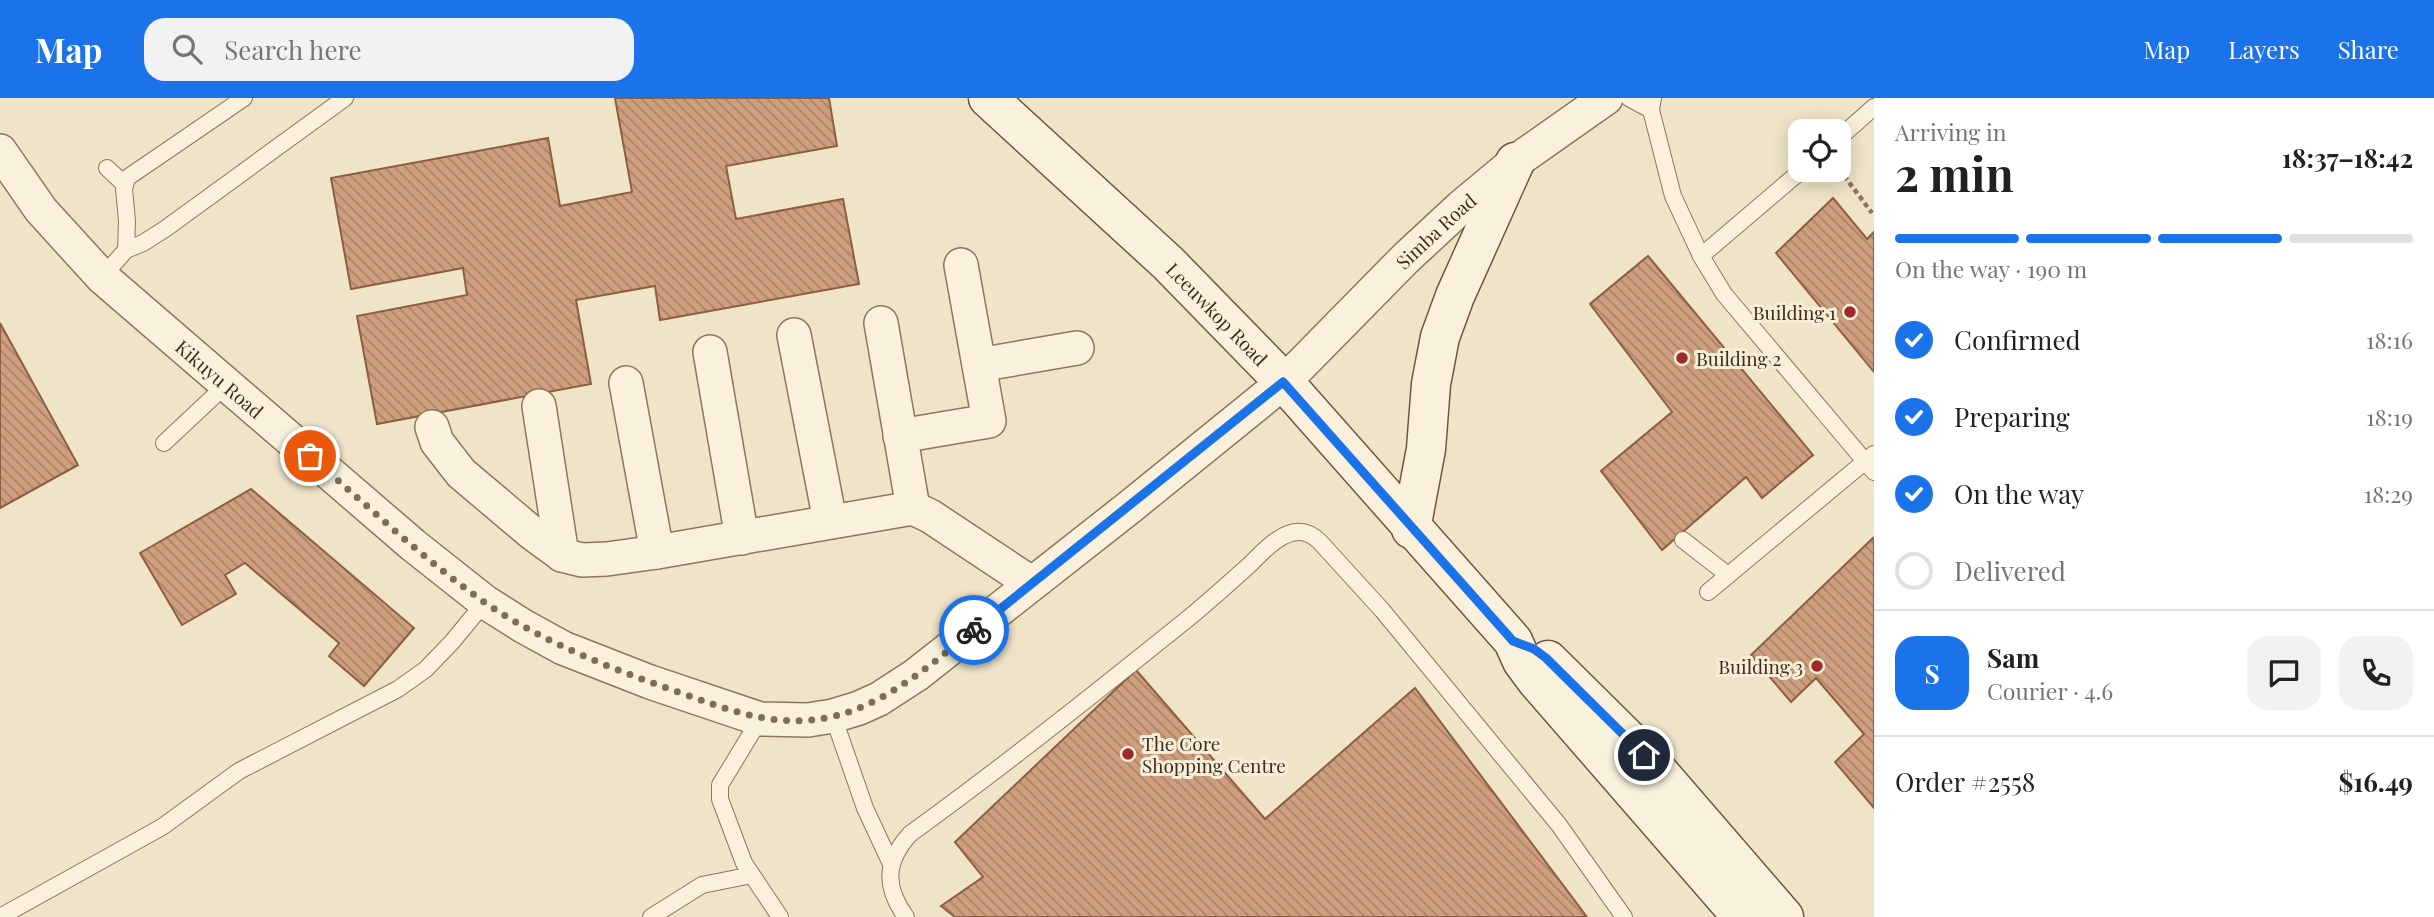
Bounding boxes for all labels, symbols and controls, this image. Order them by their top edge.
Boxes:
search box [144,18,634,81]
text: Map [35,27,102,71]
icon: search [168,30,206,68]
text: Search here [224,32,362,67]
text: Map [2144,33,2190,65]
text: Layers [2228,33,2300,65]
text: Share [2338,33,2399,65]
text: Arriving in [1895,116,2007,147]
map controls [1788,119,1851,182]
button: locate [1788,119,1851,182]
text: 18:37–18:42 [2282,140,2413,175]
text: 2 min [1895,142,2014,204]
street label: Simba Road [1390,187,1481,274]
text: On the way · 190 m [1895,253,2087,284]
street label: Leeuwkop Road [1161,256,1274,371]
place label: Building 1 [1753,299,1836,325]
marker: Building 1 [1842,304,1858,320]
icon: check [1895,321,1933,359]
text: Confirmed [1954,322,2081,357]
text: 18:16 [2366,324,2413,355]
street label: Kikuyu Road [170,333,269,424]
place label: Building 2 [1696,345,1781,371]
marker: Building 2 [1674,350,1690,366]
icon: check [1895,398,1933,436]
text: Preparing [1954,399,2070,434]
text: 18:19 [2366,401,2413,432]
pin [280,426,340,486]
icon: bag [291,437,329,475]
icon: check [1895,475,1933,513]
text: On the way [1954,476,2084,511]
text: 18:29 [2364,478,2413,509]
text: Delivered [1954,553,2066,588]
courier [939,595,1009,665]
icon: bike [955,611,993,649]
button: chat [2247,636,2321,710]
button: phone [2339,636,2413,710]
text: Sam [1987,640,2039,675]
place label: Building 3 [1718,653,1803,679]
text: S [1924,656,1940,691]
marker: Building 3 [1809,658,1825,674]
text: Courier · 4.6 [1987,675,2113,706]
pin [1614,725,1674,785]
place label: The Core Shopping Centre [1142,730,1286,778]
icon: home [1625,736,1663,774]
marker: The Core Shopping Centre [1120,746,1136,762]
text: Order #2558 [1895,764,2035,799]
text: $16.49 [2338,764,2413,799]

